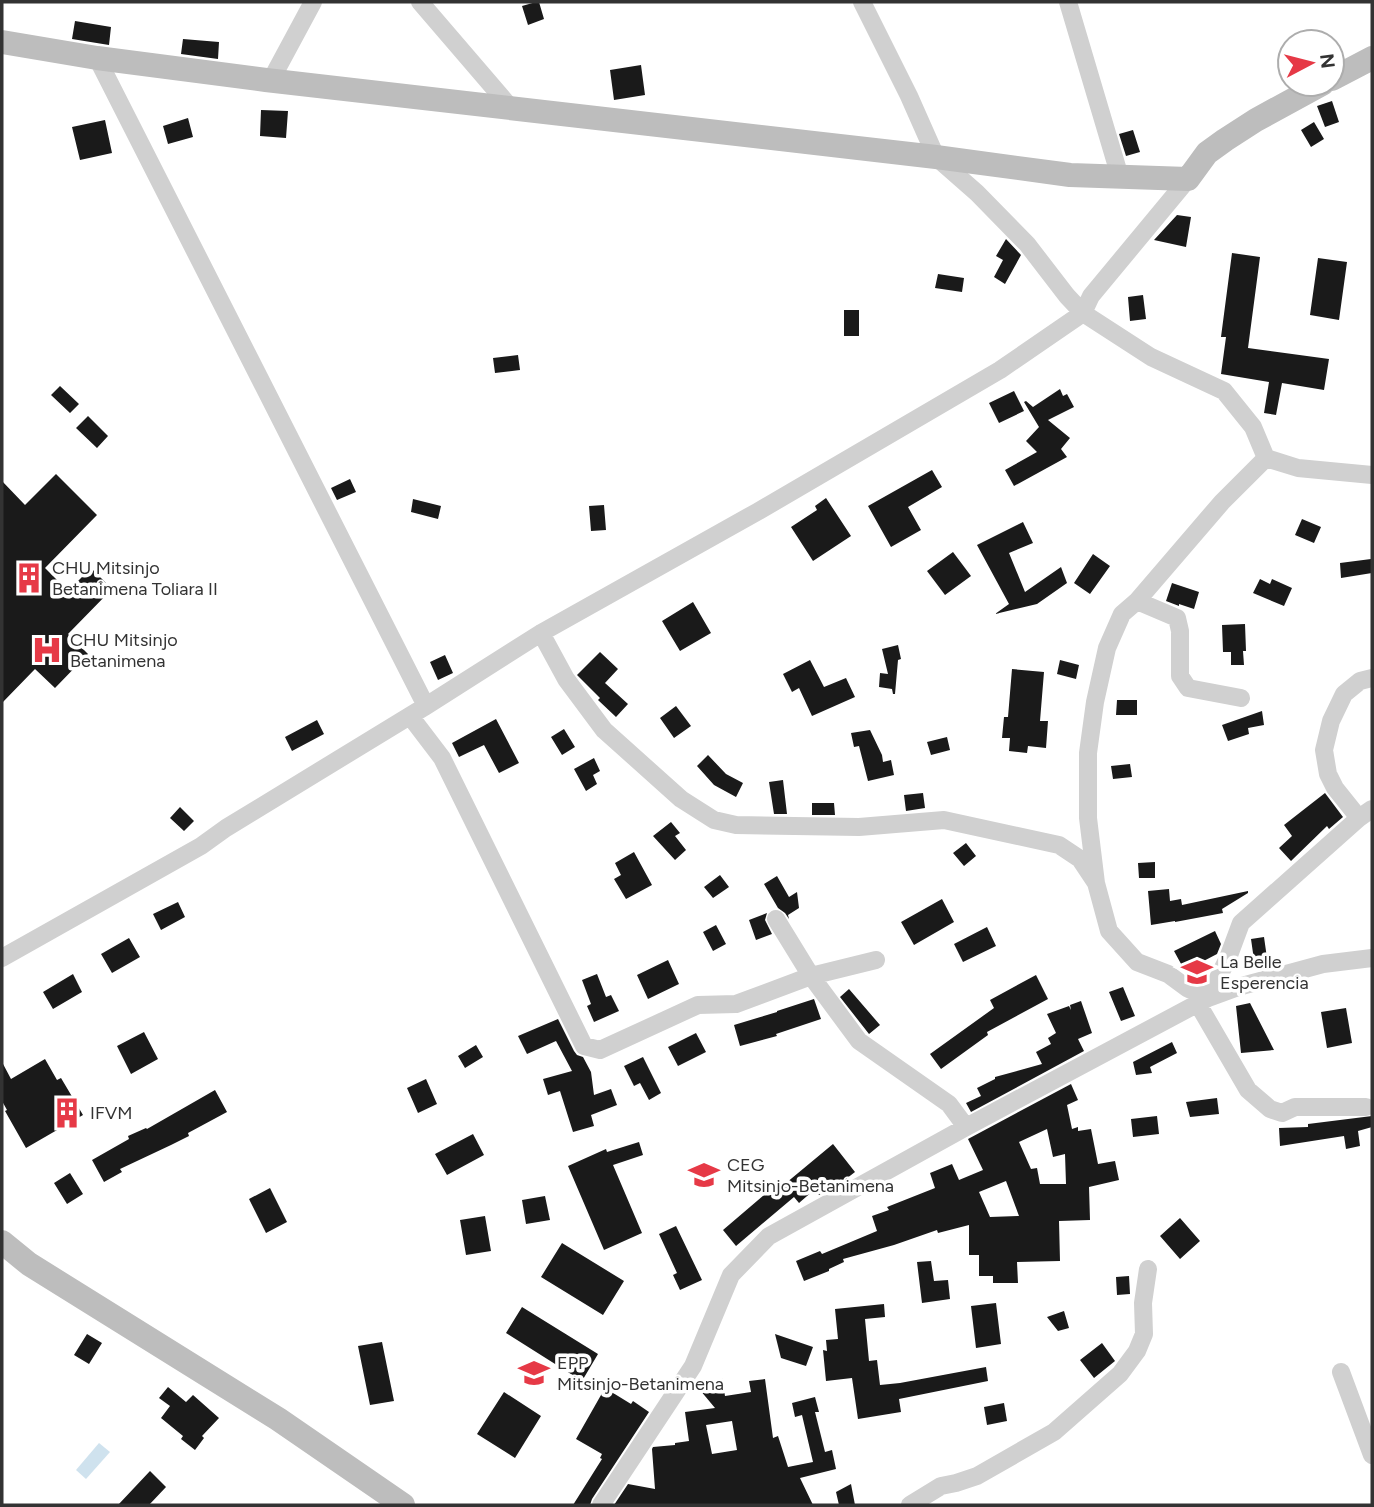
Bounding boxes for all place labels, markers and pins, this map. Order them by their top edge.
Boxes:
place label: CHU Mitsinjo Betanimena Toliara II [52,557,218,600]
building icon: CHU Mitsinjo Betanimena Toliara II [12,561,46,595]
place label: CHU Mitsinjo Betanimena [70,629,178,672]
hospital icon: CHU Mitsinjo Betanimena [30,633,64,667]
place label: La Belle Esperencia [1220,951,1309,994]
school or university icon: La Belle Esperencia [1180,955,1214,989]
building icon: IFVM [50,1096,84,1130]
place label: IFVM [90,1102,132,1124]
place label: CEG Mitsinjo-Betanimena [727,1154,894,1197]
school or university icon: CEG Mitsinjo-Betanimena [687,1158,721,1192]
place label: EPP Mitsinjo-Betanimena [557,1352,724,1395]
school or university icon: EPP Mitsinjo-Betanimena [517,1356,551,1390]

